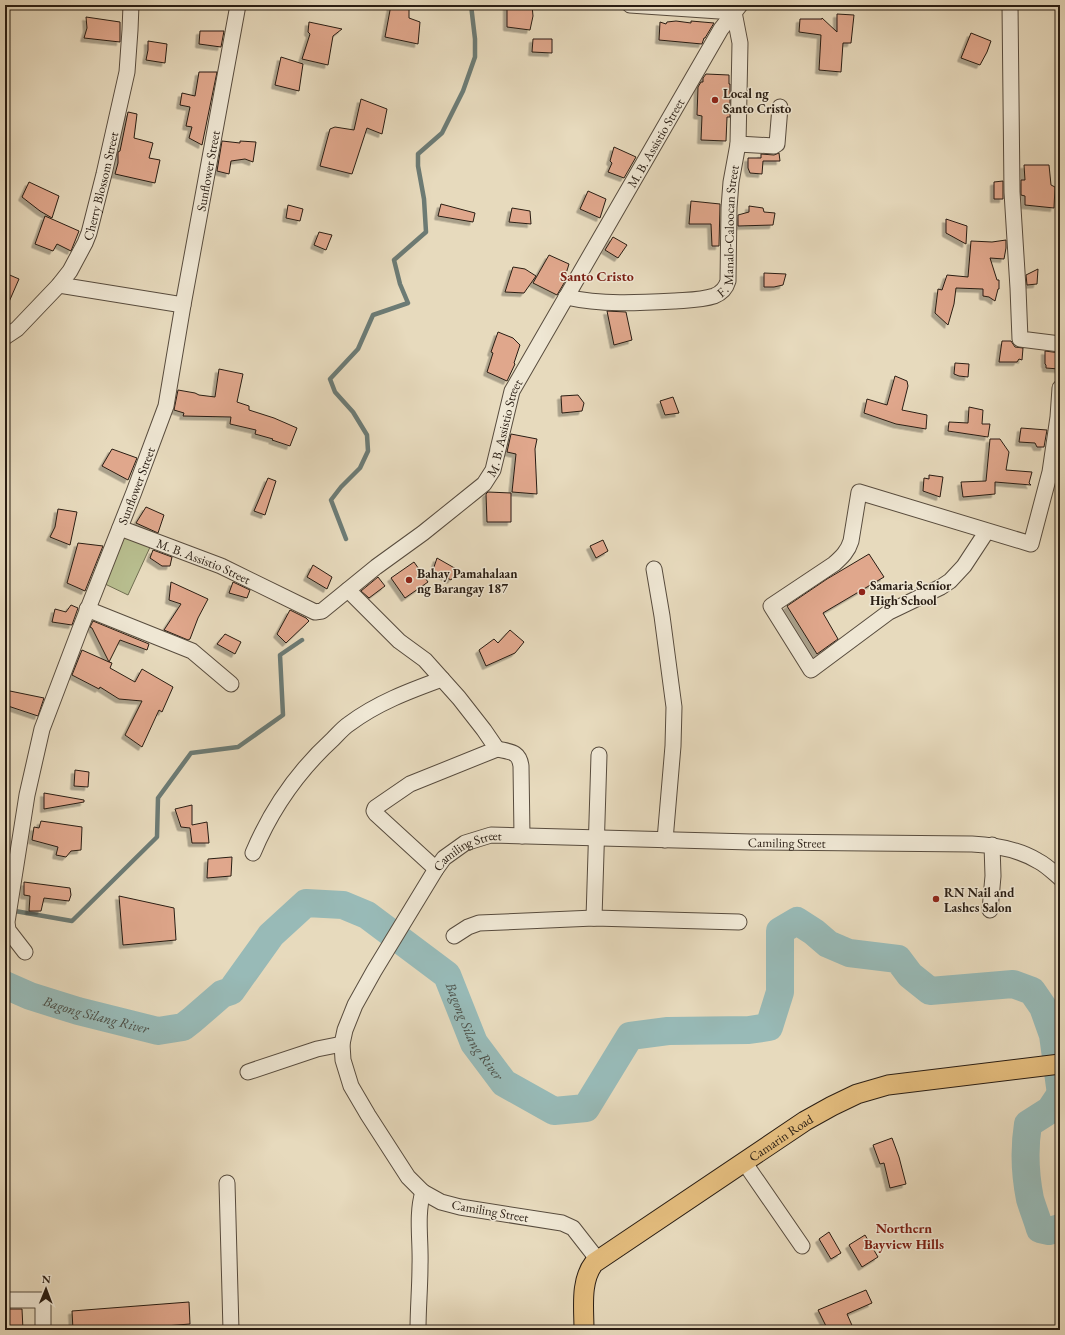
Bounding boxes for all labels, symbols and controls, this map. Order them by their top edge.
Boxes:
place label: Local ng Santo Cristo [723,85,792,117]
street label: M. B. Assistio Street [623,95,688,191]
marker: Local ng Santo Cristo [710,95,720,105]
street label: Sunflower Street [192,129,223,213]
street label: Cherry Blossom Street [78,130,122,243]
street label: F. Manalo-Caloocan Street [713,164,742,301]
district label: Santo Cristo [560,267,634,285]
street label: M. B. Assistio Street [482,376,526,480]
street label: Sunflower Street [114,444,159,527]
street label: M. B. Assistio Street [154,534,254,588]
place label: Bahay Pamahalaan ng Barangay 187 [417,565,518,597]
marker: Bahay Pamahalaan ng Barangay 187 [404,575,414,585]
place label: Samaria Senior High School [870,577,952,609]
marker: Samaria Senior High School [857,587,867,597]
street label: Camiling Street [429,826,502,874]
street label: Camiling Street [748,833,826,851]
place label: RN Nail and Lashes Salon [944,884,1015,916]
marker: RN Nail and Lashes Salon [931,894,941,904]
water label: Bagong Silang River [441,979,508,1084]
water label: Bagong Silang River [40,991,151,1038]
street label: Camarin Road [745,1110,816,1165]
street label: Camiling Street [450,1196,530,1226]
district label: Northern Bayview Hills [864,1219,944,1253]
north arrow [26,1269,66,1309]
text: N [42,1272,51,1286]

